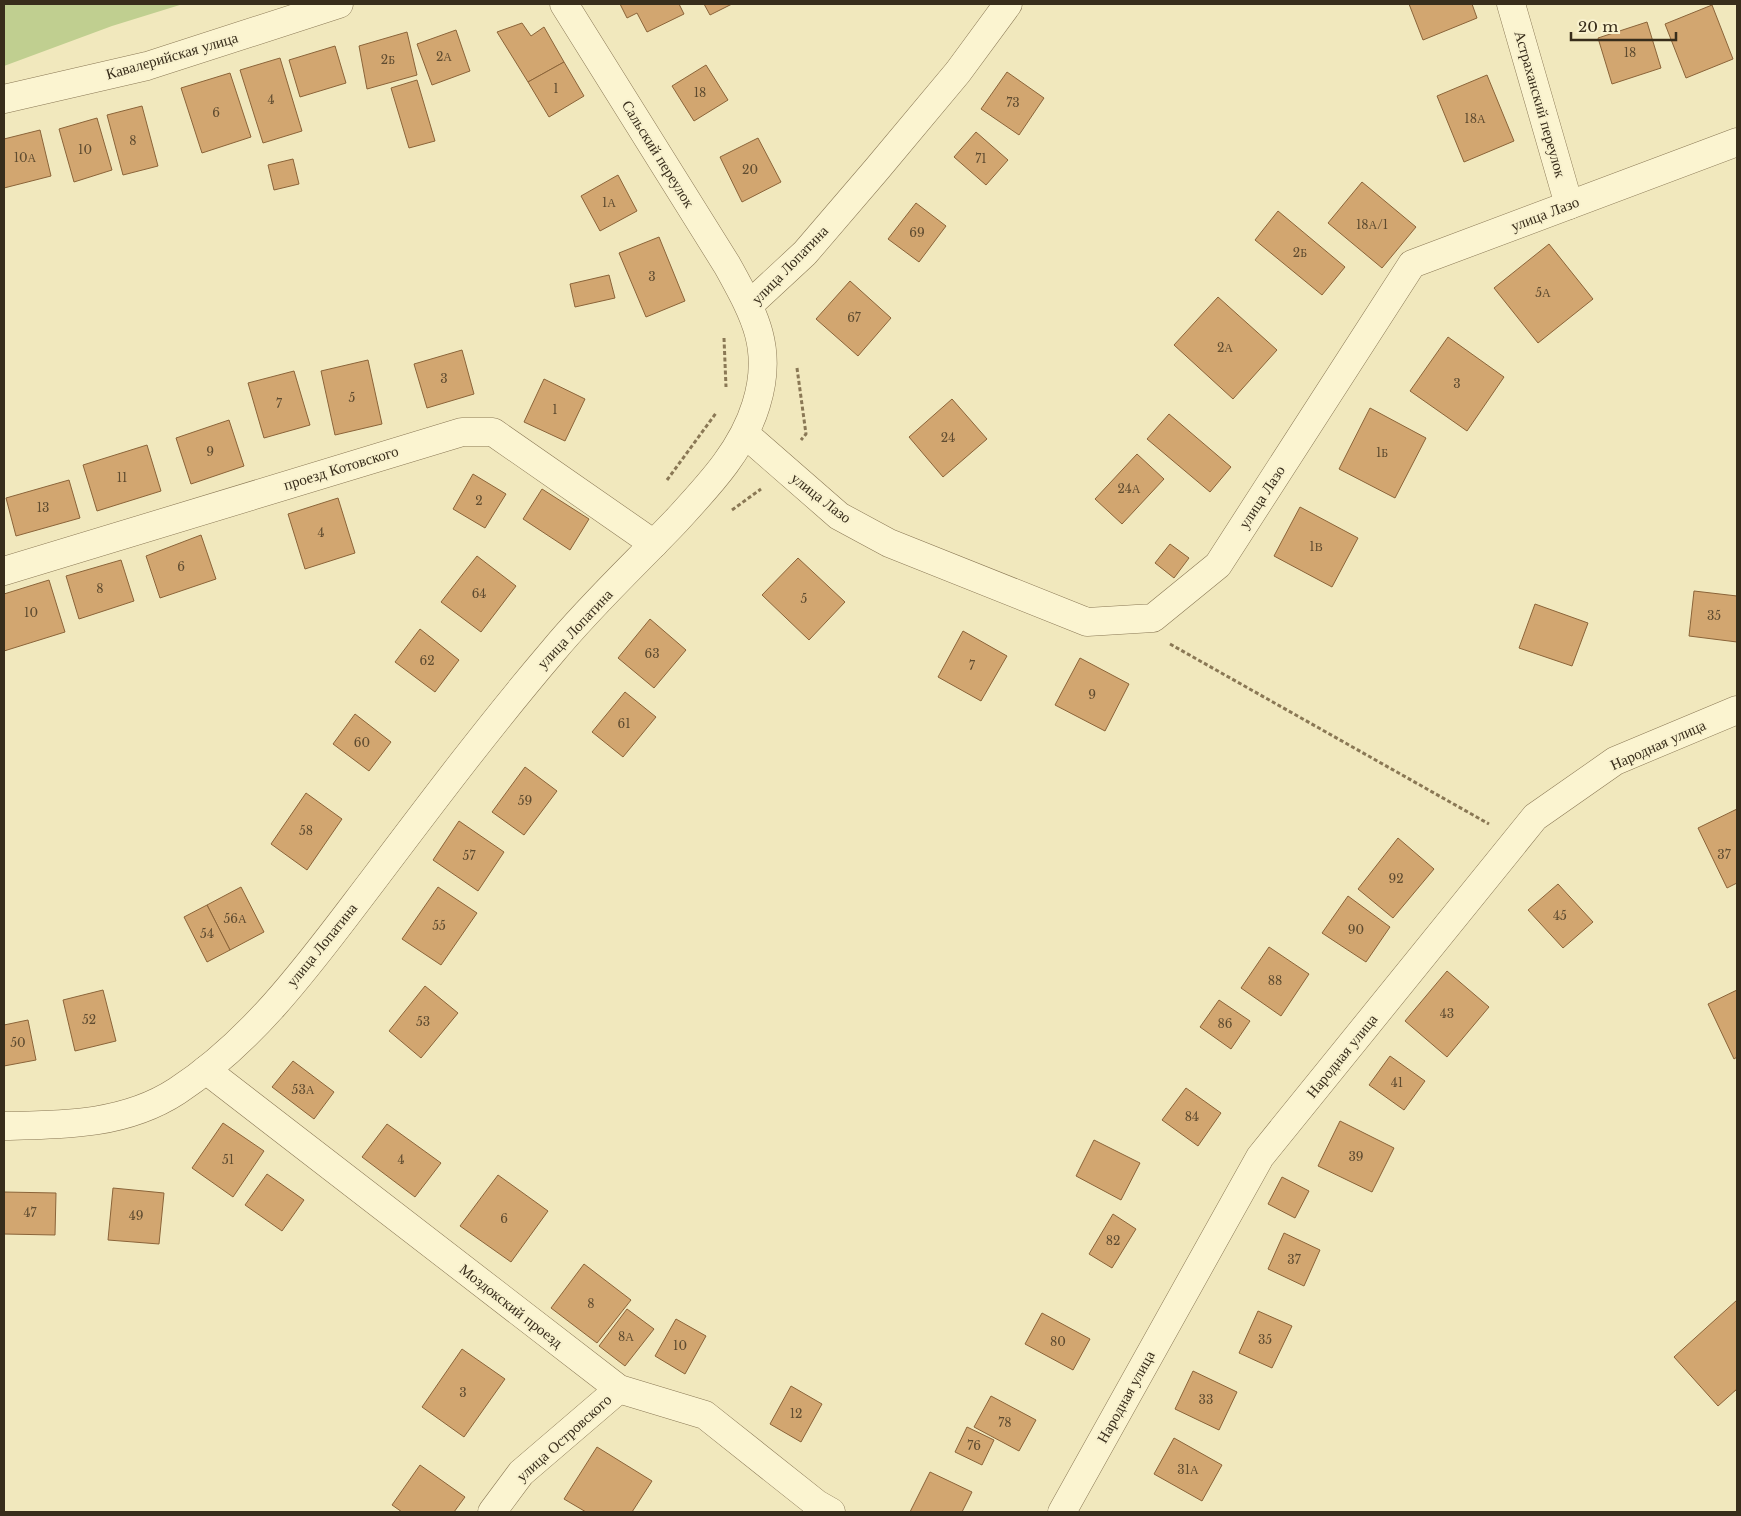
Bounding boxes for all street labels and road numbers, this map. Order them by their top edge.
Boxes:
street label: Кавалерийская улица [104,27,240,83]
street label: Астраханский переулок [1510,28,1571,180]
street label: Сальский переулок [618,97,699,212]
street label: улица Лазо [1508,192,1582,235]
street label: улица Лопатина [747,221,832,308]
street label: проезд Котовского [281,441,401,494]
street label: улица Лазо [1234,462,1289,532]
street label: улица Лазо [787,468,855,527]
street label: улица Лопатина [533,585,617,673]
street label: Народная улица [1607,715,1709,774]
street label: улица Лопатина [282,899,361,990]
street label: Народная улица [1302,1010,1381,1102]
street label: Моздокский проезд [456,1259,567,1352]
street label: Народная улица [1092,1347,1159,1446]
street label: улица Островского [512,1390,615,1485]

